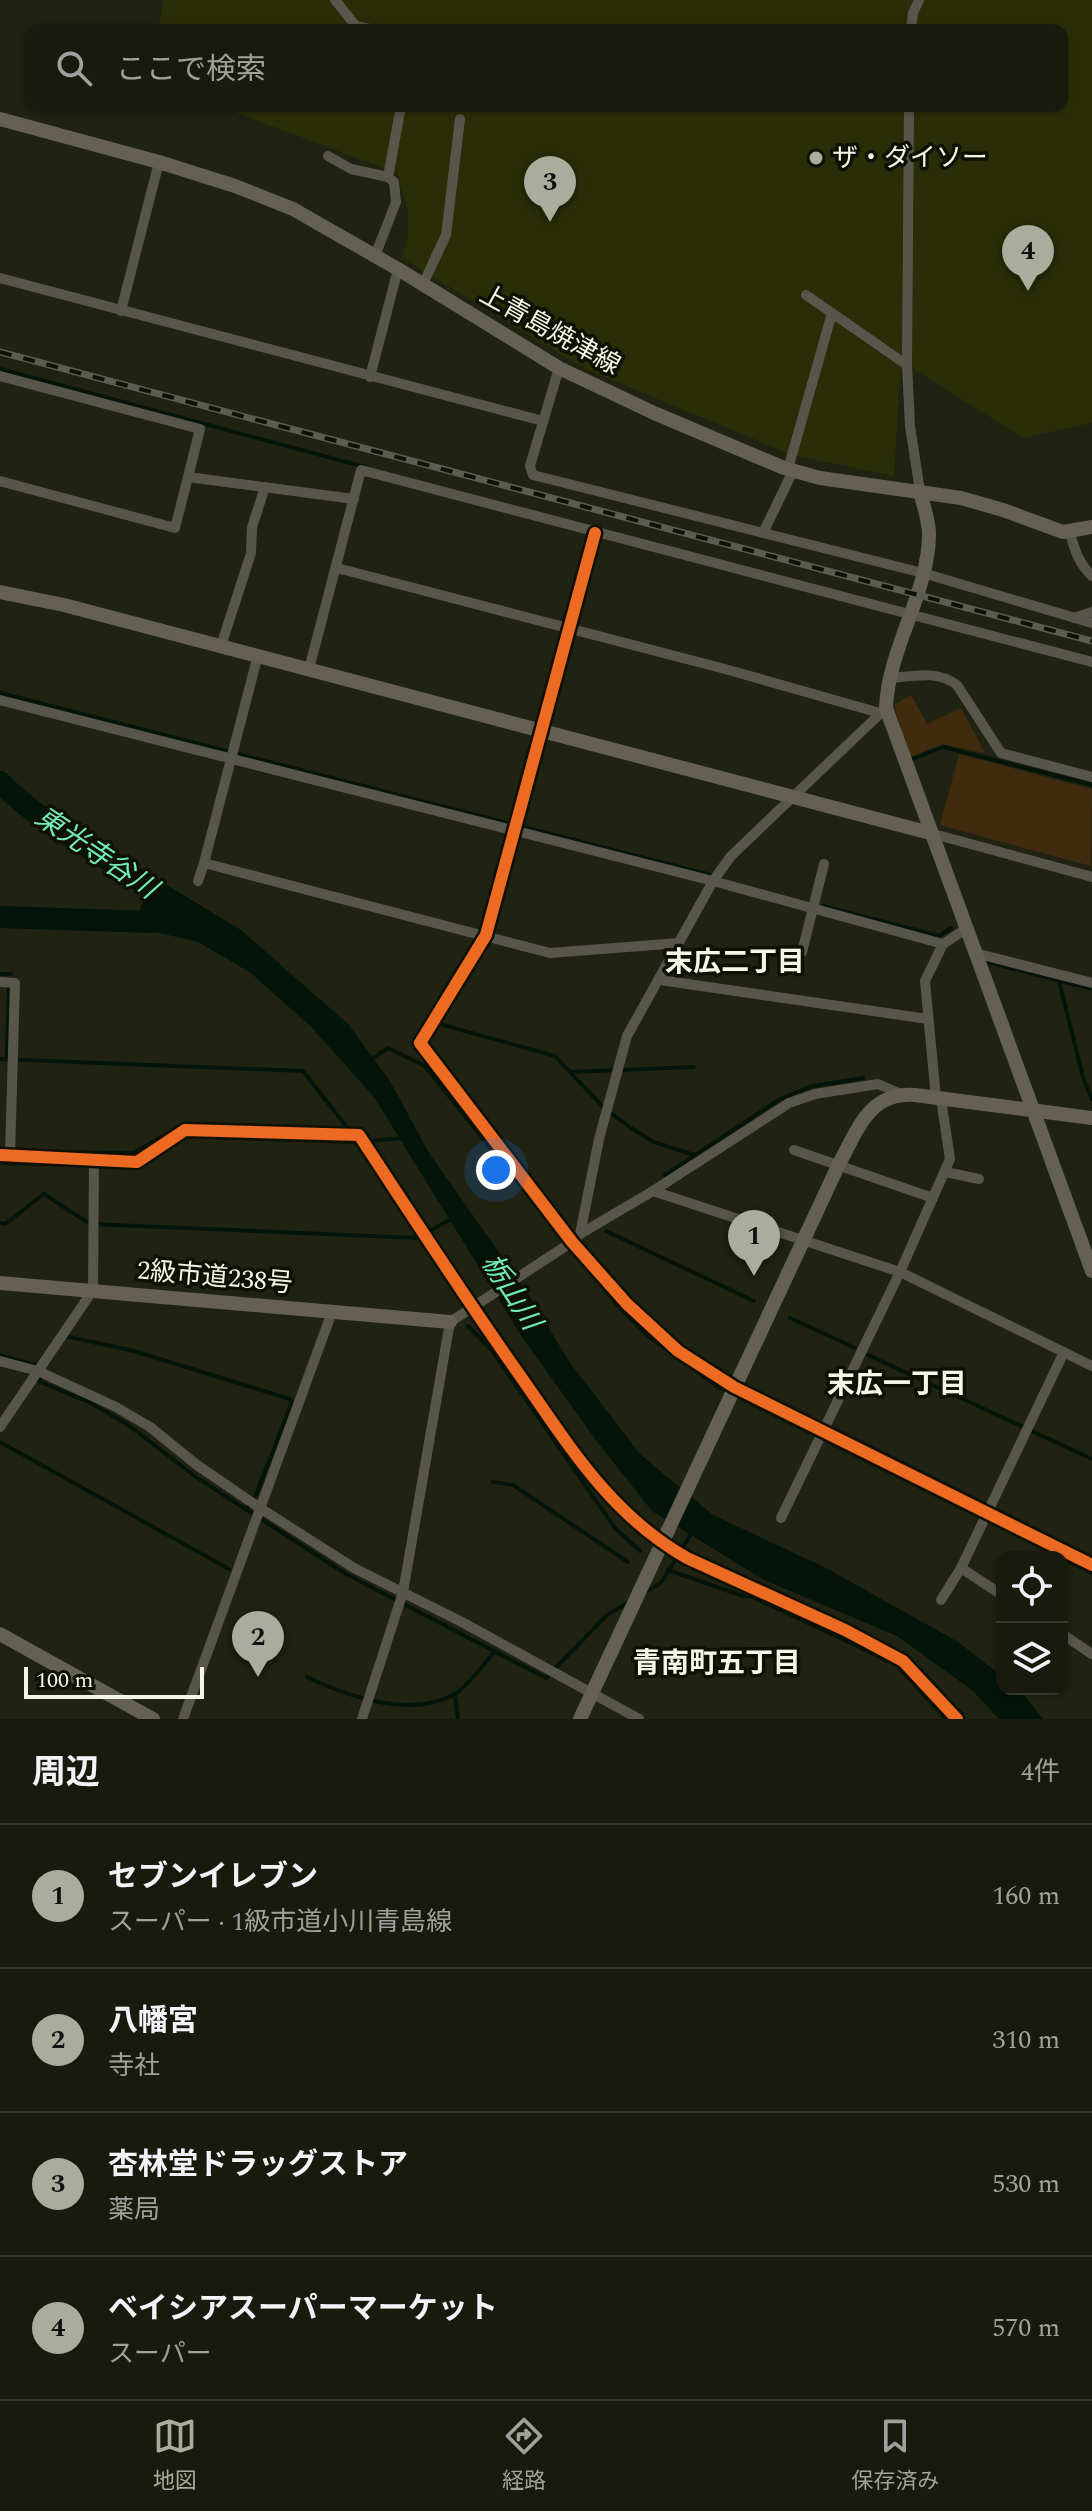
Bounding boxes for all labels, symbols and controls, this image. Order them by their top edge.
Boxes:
search box [24,24,1068,112]
icon: search [52,46,96,90]
text: ここで検索 [116,47,266,93]
place label: ザ・ダイソー [832,138,988,178]
marker: ザ・ダイソー [807,149,825,167]
pin: 3 [524,156,576,222]
pin: 4 [1002,225,1054,291]
street label: 上青島焼津線 [472,275,628,385]
water label: 東光寺谷川 [26,796,169,912]
district label: 末広二丁目 [665,941,805,984]
your location [476,1150,516,1190]
pin: 1 [728,1210,780,1276]
water label: 栃山川 [470,1245,554,1341]
street label: 2級市道238号 [136,1250,294,1304]
district label: 末広一丁目 [827,1363,967,1406]
map controls [996,1551,1068,1695]
button: locate [996,1551,1068,1623]
pin: 2 [232,1611,284,1677]
button: layers [996,1623,1068,1695]
district label: 青南町五丁目 [633,1642,801,1685]
scale bar [24,1663,204,1699]
text: 100 m [36,1664,93,1697]
text: 周辺 [32,1747,100,1799]
text: 4件 [1021,1752,1060,1792]
text: セブンイレブン [108,1854,318,1900]
text: 1 [51,1876,65,1916]
text: 160 m [992,1876,1060,1916]
text: スーパー · 1級市道小川青島線 [108,1902,452,1942]
text: 八幡宮 [108,1998,198,2044]
text: 2 [51,2020,65,2060]
text: 310 m [992,2020,1060,2060]
text: 寺社 [108,2046,160,2086]
text: 杏林堂ドラッグストア [108,2142,408,2188]
text: 3 [51,2164,65,2204]
text: 530 m [992,2164,1060,2204]
text: 薬局 [108,2190,160,2230]
text: ベイシアスーパーマーケット [108,2286,498,2332]
text: 4 [51,2308,65,2348]
text: 570 m [992,2308,1060,2348]
text: スーパー [108,2334,212,2374]
tab: 地図 [153,2414,197,2498]
tab: 経路 [502,2414,546,2498]
tab: 保存済み [851,2414,939,2498]

